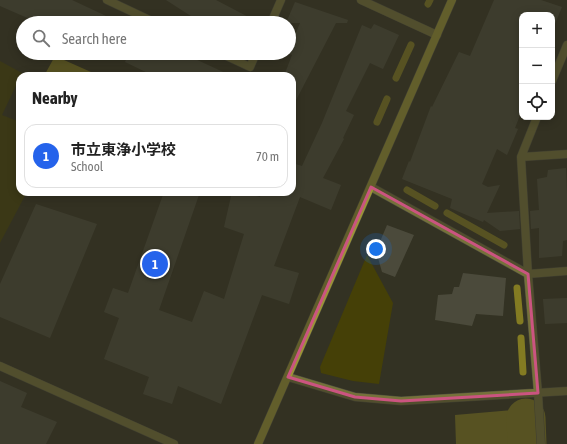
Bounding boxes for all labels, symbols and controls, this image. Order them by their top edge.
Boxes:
map controls [519,12,555,120]
button: + [519,12,555,48]
search box [16,16,296,60]
icon: search [30,27,52,49]
text: Search here [62,30,127,47]
button: − [519,48,555,84]
button: locate [519,84,555,120]
text: Nearby [32,88,78,108]
text: 市立東浄小学校 [71,141,176,158]
text: 1 [43,149,49,164]
text: 70 m [256,149,279,164]
text: School [71,159,103,174]
your location [366,239,386,259]
pin: 1 [142,249,168,279]

